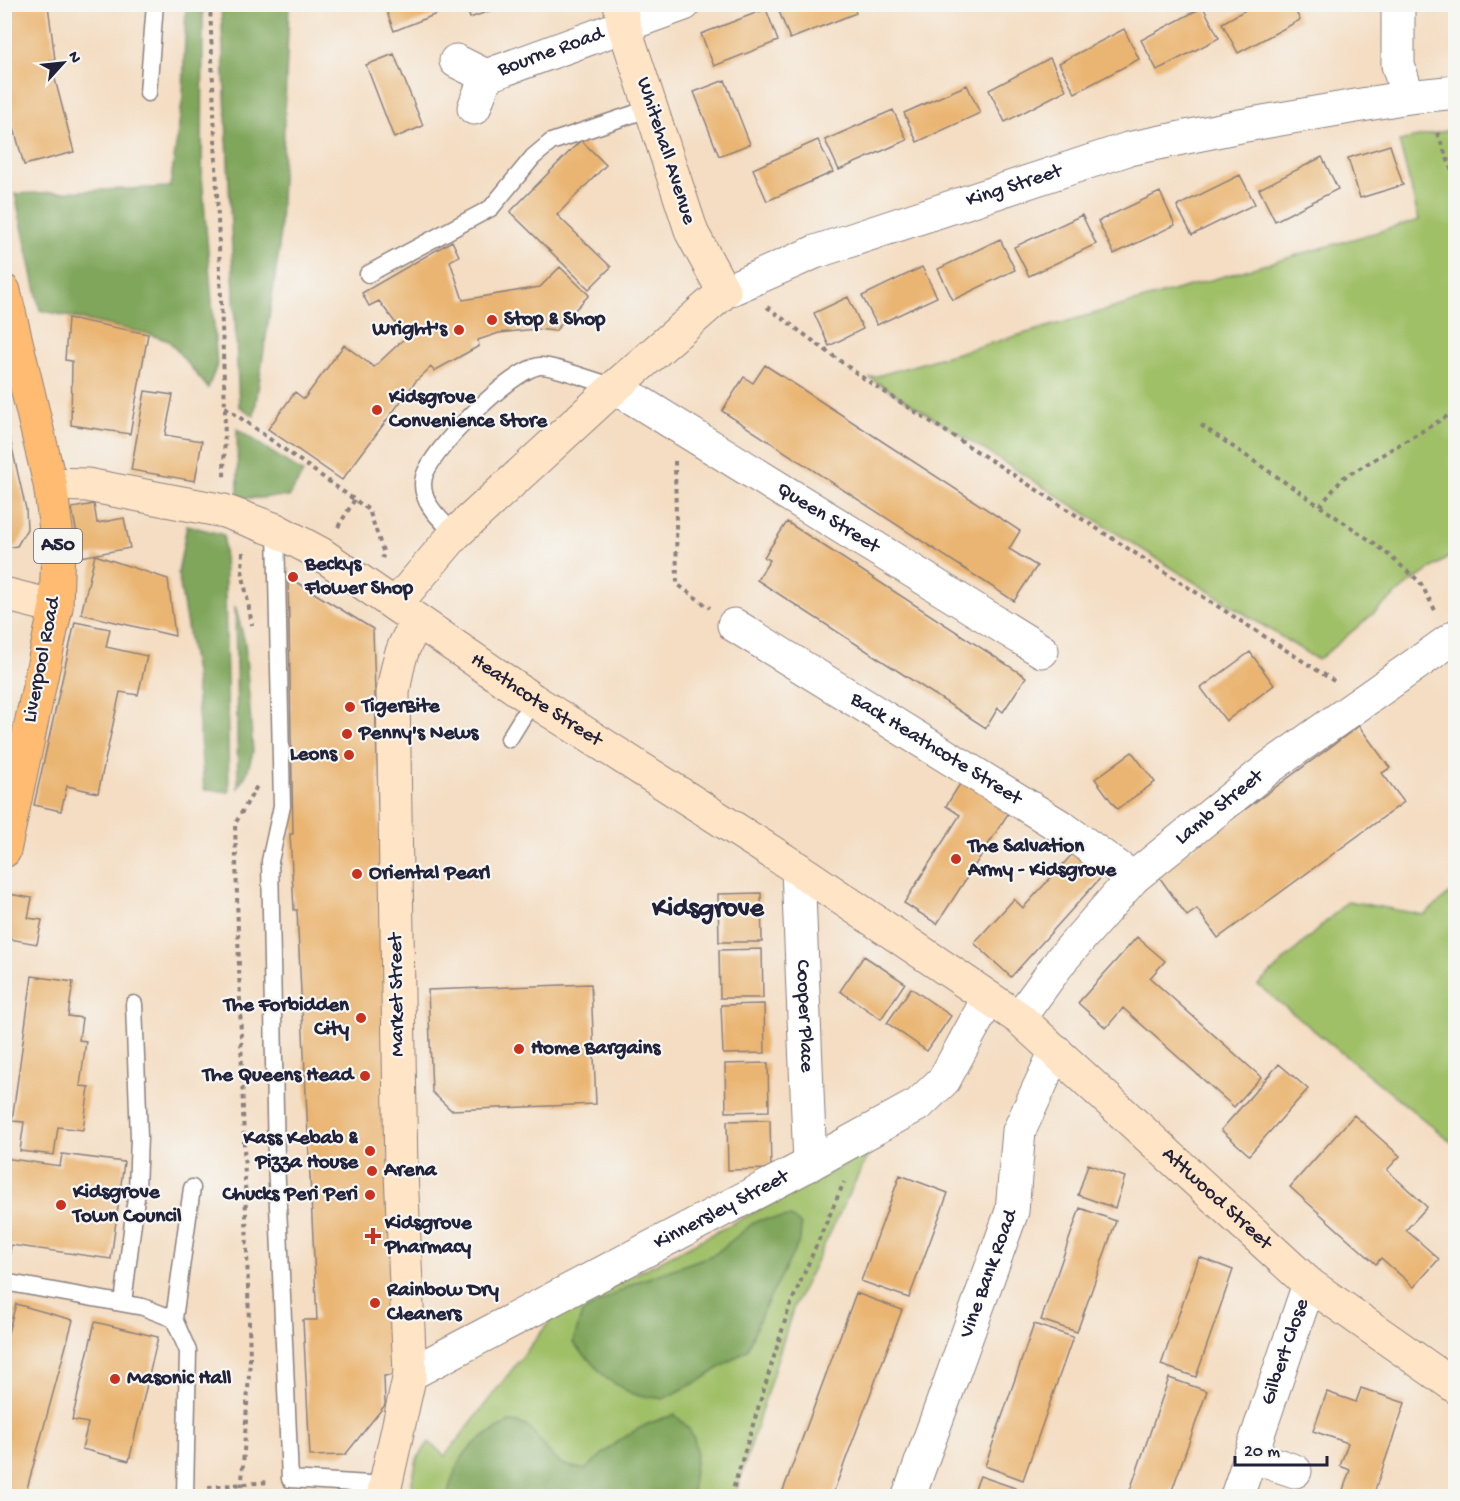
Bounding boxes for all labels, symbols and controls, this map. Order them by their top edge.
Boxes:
street label: Bourne Road [494,21,609,83]
north arrow [33,33,93,93]
text: N [62,49,84,67]
street label: Whitehall Avenue [629,74,701,229]
street label: King Street [963,158,1067,214]
place label: Stop & Shop [504,308,606,333]
marker: Stop & Shop [485,313,499,327]
place label: Wright's [371,318,448,343]
marker: Wright's [452,323,466,337]
place label: Kidsgrove Convenience Store [388,386,548,435]
marker: Kidsgrove Convenience Store [370,403,384,417]
street label: Queen Street [771,477,886,561]
road number: A50 [34,529,82,563]
place label: Beckys Flower Shop [304,553,414,602]
marker: Beckys Flower Shop [286,570,300,584]
street label: Liverpool Road [19,593,68,725]
street label: Heathcote Street [465,648,609,754]
street label: Back Heathcote Street [845,687,1028,813]
place label: TigerBite [360,695,441,720]
marker: TigerBite [343,700,357,714]
place label: Penny's News [358,722,480,747]
marker: Penny's News [340,727,354,741]
place label: Leons [290,743,338,768]
marker: Leons [342,748,356,762]
street label: Lamb Street [1170,763,1271,851]
place label: The Salvation Army - Kidsgrove [966,835,1117,884]
marker: The Salvation Army - Kidsgrove [949,852,963,866]
place label: Oriental Pearl [369,862,491,887]
marker: Oriental Pearl [350,867,364,881]
district label: Kidsgrove [651,894,765,926]
street label: Market Street [384,931,412,1057]
street label: Cooper Place [789,959,819,1074]
place label: The Forbidden City [222,994,350,1043]
marker: The Forbidden City [354,1011,368,1025]
place label: Home Bargains [531,1037,662,1062]
marker: Home Bargains [512,1042,526,1056]
place label: The Queens Head [201,1064,356,1089]
marker: The Queens Head [358,1069,372,1083]
place label: Kass Kebab & Pizza House [242,1127,359,1176]
street label: Attwood Street [1156,1142,1279,1258]
marker: Kass Kebab & Pizza House [363,1144,377,1158]
place label: Arena [383,1159,438,1184]
marker: Arena [365,1164,379,1178]
street label: Kinnersley Street [650,1164,796,1256]
place label: Kidsgrove Town Council [71,1181,182,1230]
place label: Chucks Peri Peri [221,1183,358,1208]
marker: Chucks Peri Peri [363,1188,377,1202]
marker: Kidsgrove Town Council [54,1198,68,1212]
street label: Vine Bank Road [954,1205,1024,1343]
place label: Kidsgrove Pharmacy [384,1212,473,1261]
marker: Kidsgrove Pharmacy [366,1229,380,1243]
place label: Rainbow Dry Cleaners [386,1279,500,1328]
street label: Gilbert Close [1256,1294,1316,1409]
marker: Rainbow Dry Cleaners [368,1296,382,1310]
place label: Masonic Hall [127,1367,232,1392]
marker: Masonic Hall [108,1372,122,1386]
scale bar [1235,1429,1326,1467]
text: 20 m [1244,1442,1280,1463]

